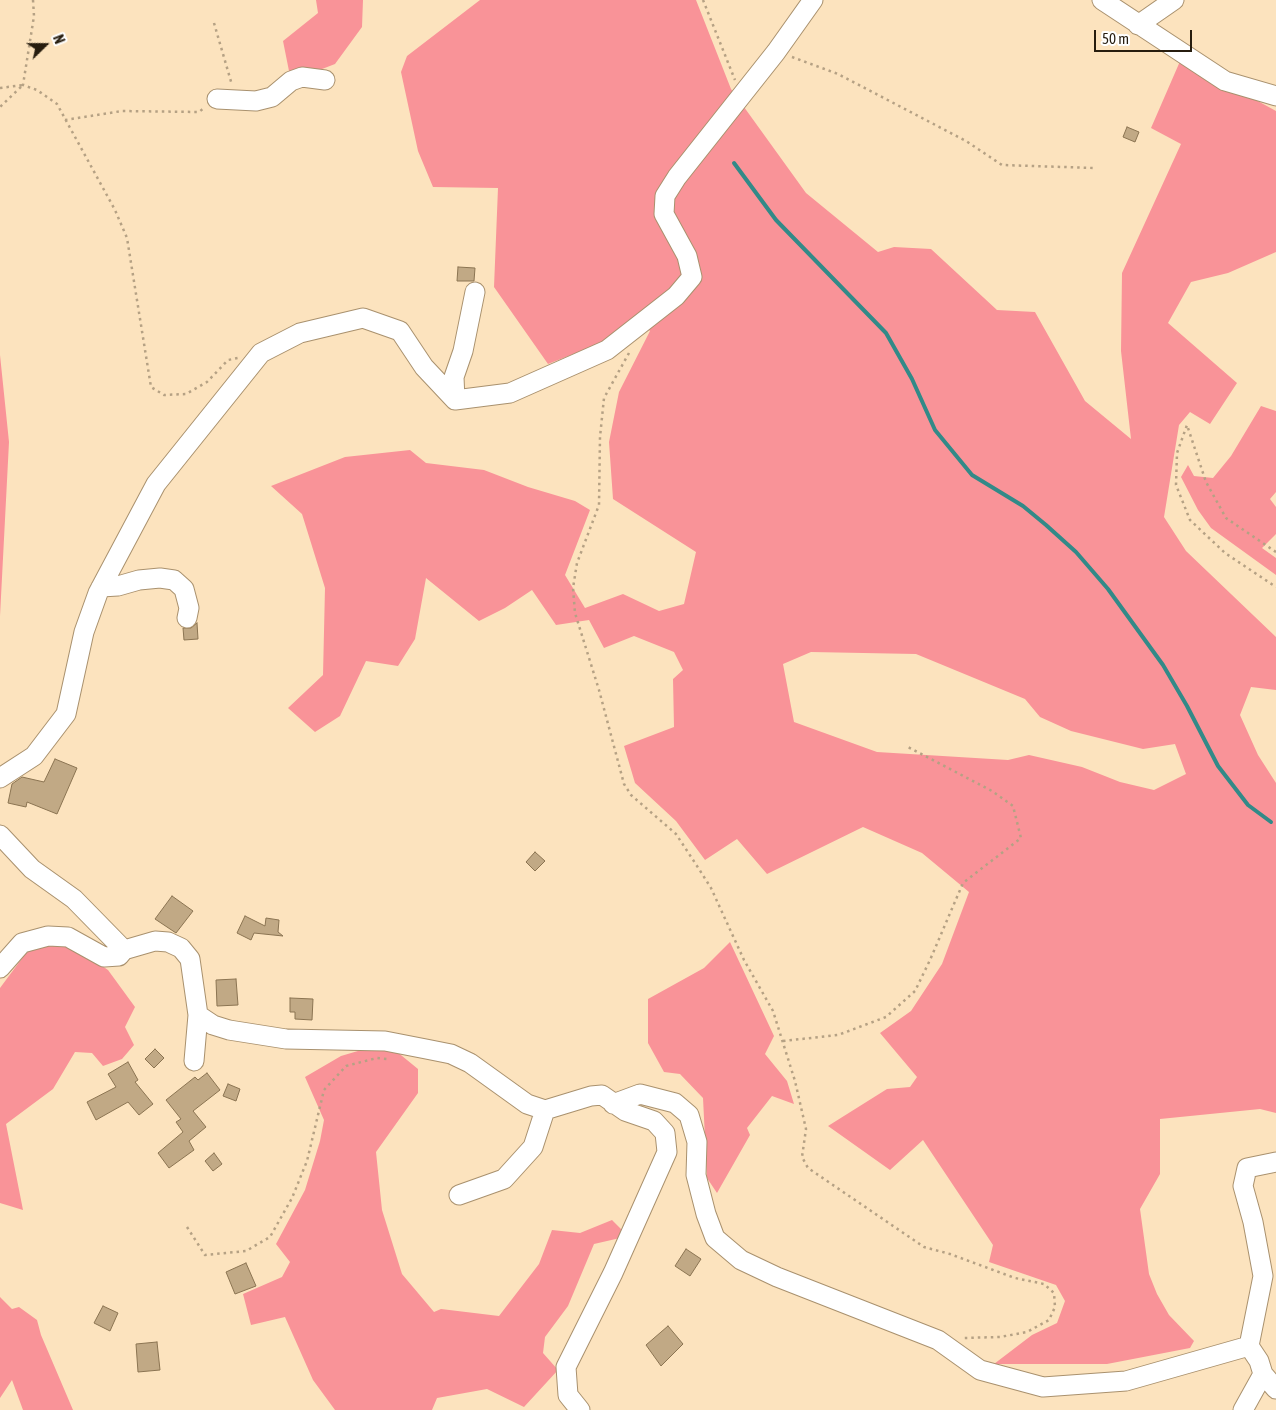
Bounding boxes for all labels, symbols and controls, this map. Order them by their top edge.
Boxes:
north arrow [20,20,70,70]
scale bar [1096,20,1194,52]
text: 50 m [1102,30,1129,47]
text: N [50,33,68,46]

